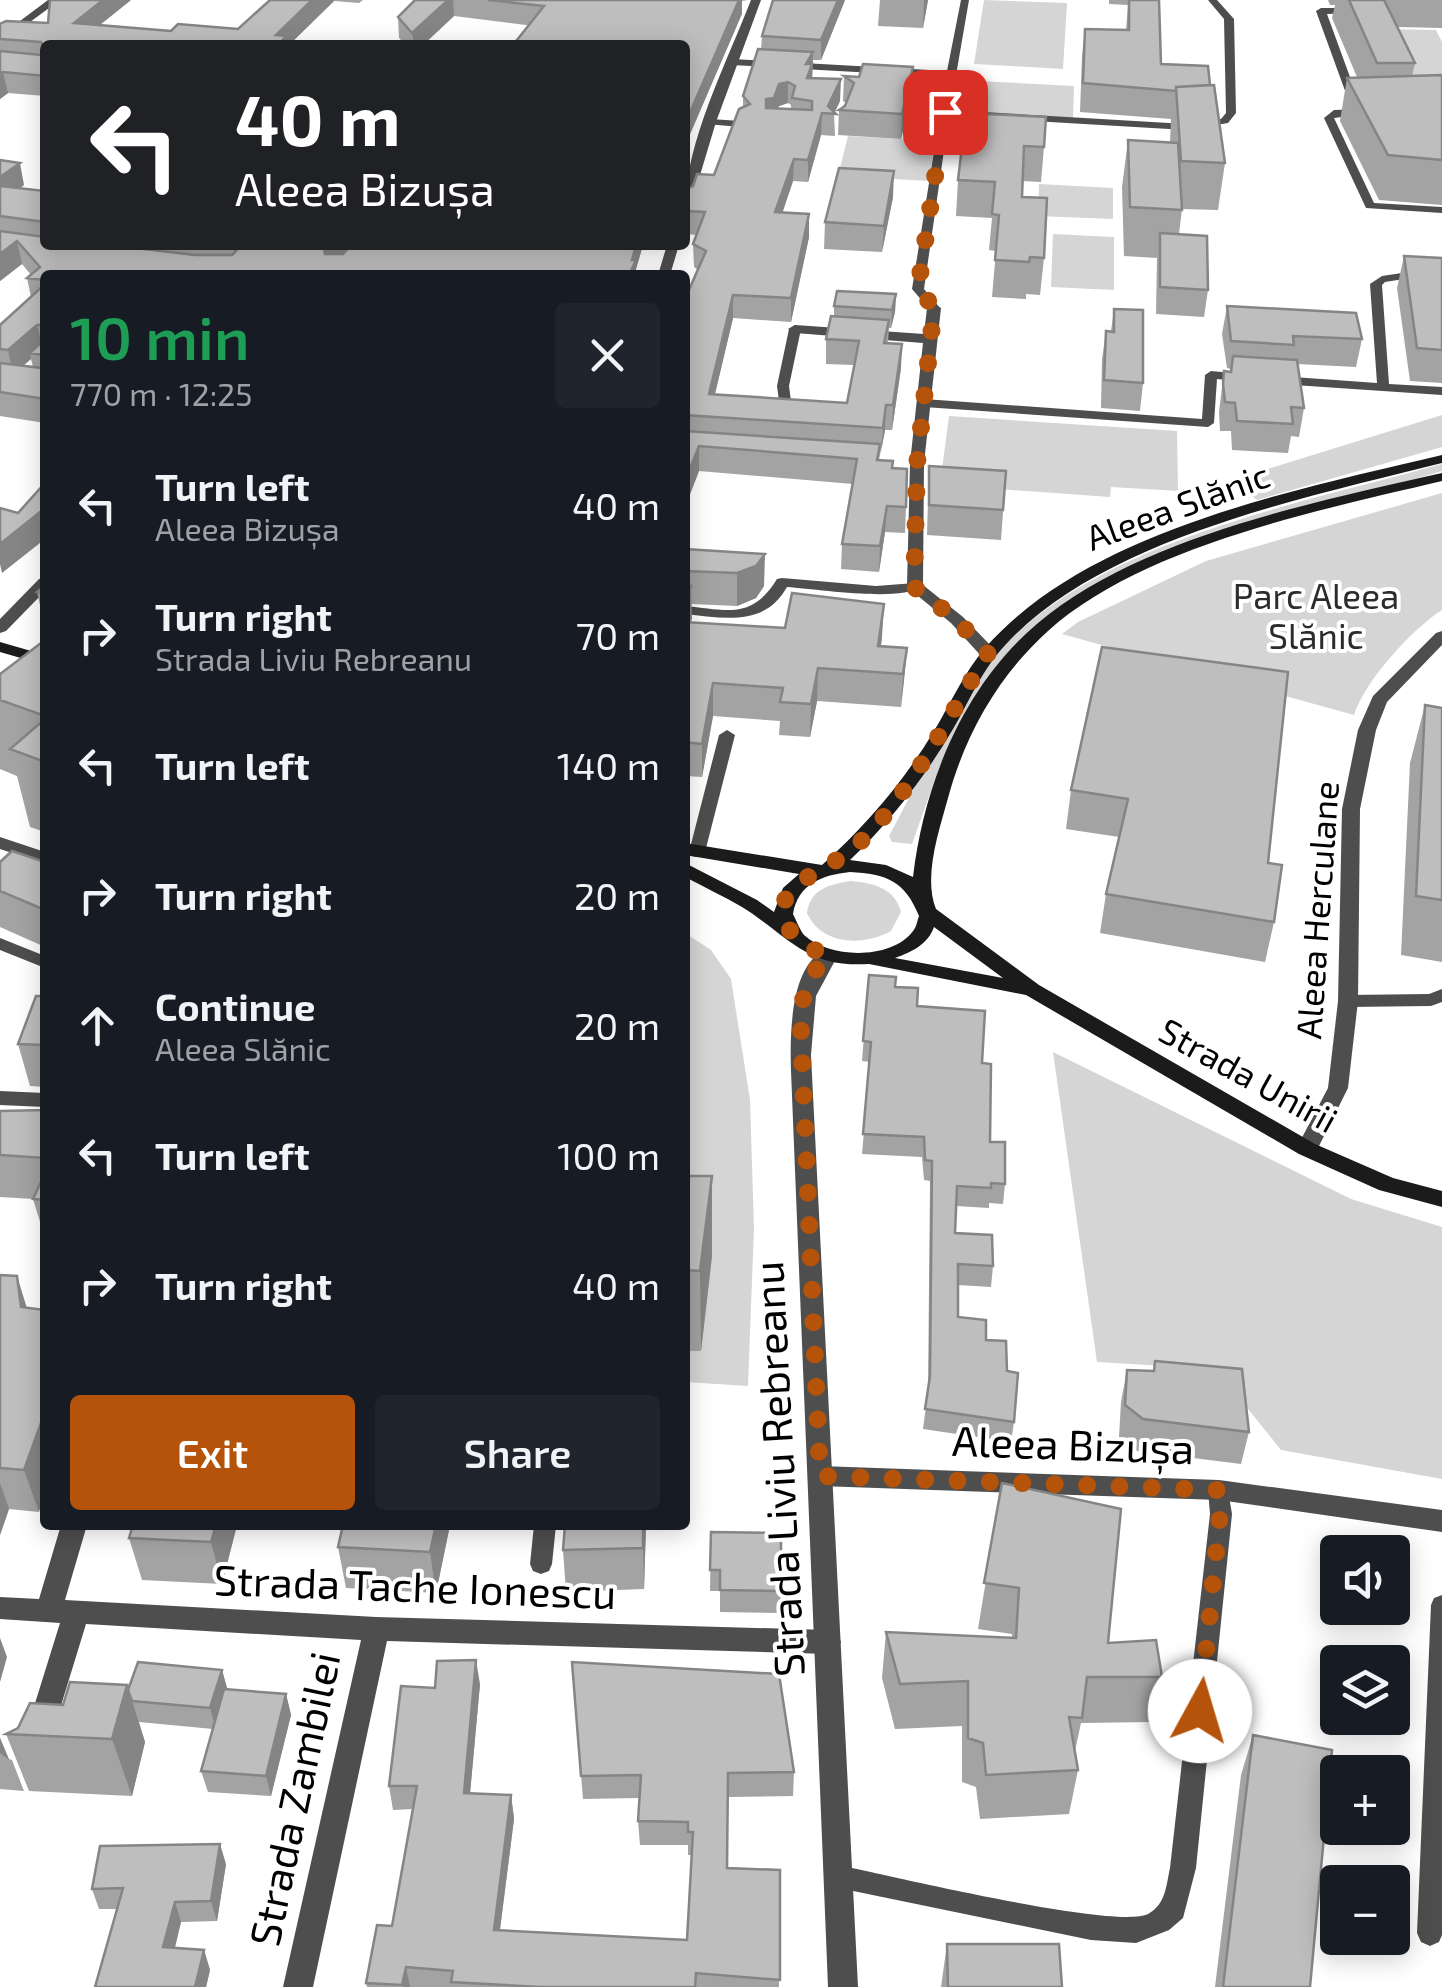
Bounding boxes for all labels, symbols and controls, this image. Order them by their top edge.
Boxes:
pin [903,70,988,155]
text: 40 m [235,76,401,160]
icon: left [70,80,200,210]
icon: arrive [918,85,973,140]
text: Aleea Bizușa [235,161,495,215]
text: 10 min [70,300,250,372]
button: close [555,303,660,408]
text: 770 m · 12:25 [70,374,252,412]
street label: Aleea Slănic [1080,453,1275,558]
text: Turn left [155,463,310,509]
icon: left [70,478,125,533]
text: 40 m [572,482,660,528]
text: Aleea Bizușa [155,509,340,547]
park label: Parc Aleea Slănic [1233,574,1399,656]
text: Turn right [155,593,332,639]
icon: right [70,608,125,663]
text: 70 m [576,612,660,658]
text: Strada Liviu Rebreanu [155,639,472,677]
icon: left [70,738,125,793]
text: Turn left [155,742,310,788]
text: 140 m [557,742,660,788]
street label: Aleea Herculane [1286,780,1346,1040]
icon: right [70,868,125,923]
text: Turn right [155,872,332,918]
text: 20 m [574,872,660,918]
text: Continue [155,983,315,1029]
icon: ahead [70,998,125,1053]
text: 20 m [574,1002,660,1048]
street label: Strada Unirii [1153,1008,1345,1140]
text: Aleea Slănic [155,1029,331,1067]
icon: left [70,1128,125,1183]
text: Turn left [155,1132,310,1178]
text: 100 m [557,1132,660,1178]
icon: right [70,1258,125,1313]
street label: Strada Liviu Rebreanu [741,1260,813,1678]
text: Turn right [155,1262,332,1308]
text: 40 m [572,1262,660,1308]
button: Exit [70,1395,355,1510]
button: Share [375,1395,660,1510]
street label: Aleea Bizușa [951,1414,1195,1476]
map controls [1320,1535,1410,1955]
button: sound [1320,1535,1410,1625]
street label: Strada Tache Ionescu [213,1553,617,1617]
button: layers [1320,1645,1410,1735]
street label: Strada Zambilei [237,1647,349,1950]
position arrow [1148,1659,1252,1763]
button: + [1320,1755,1410,1845]
button: − [1320,1865,1410,1955]

